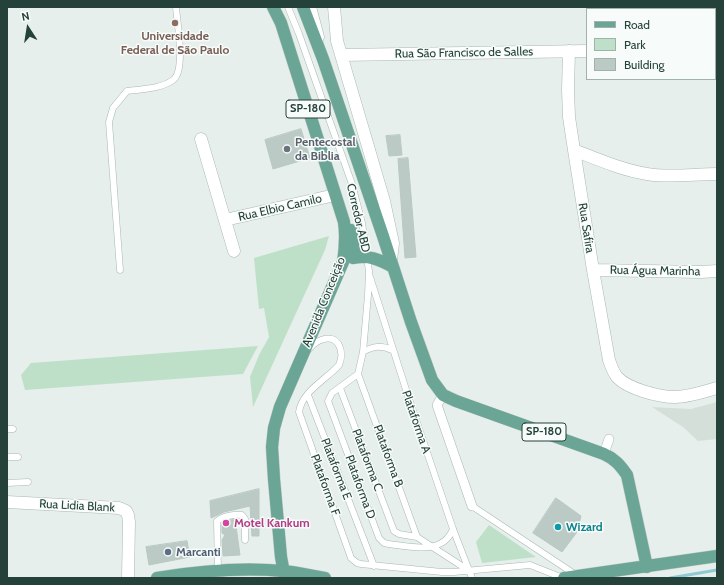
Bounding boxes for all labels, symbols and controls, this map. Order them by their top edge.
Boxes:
north arrow [8,8,48,48]
legend [586,8,716,80]
text: N [20,9,31,24]
text: Road [624,17,650,32]
marker: Universidade Federal de São Paulo [170,18,180,28]
place label: Universidade Federal de São Paulo [121,29,229,57]
text: Park [624,37,646,52]
street label: Rua São Francisco de Salles [395,45,533,61]
text: Building [624,57,665,72]
road number: SP-180 [286,100,330,118]
place label: Pentecostal da Biblia [295,135,356,163]
marker: Pentecostal da Biblia [282,144,292,154]
street label: Corredor ABD [343,182,373,254]
street label: Rua Elbio Camilo [237,191,323,225]
street label: Rua Safira [575,202,597,254]
street label: Avenida Conceição [299,255,349,349]
street label: Rua Água Marinha [610,263,700,279]
street label: Plataforma A [399,389,433,455]
street label: Plataforma B [370,423,406,489]
road number: SP-180 [522,423,566,441]
street label: Plataforma C [349,427,385,493]
street label: Plataforma E [318,436,354,502]
street label: Plataforma F [307,452,343,518]
street label: Plataforma D [342,453,378,521]
street label: Rua Lidia Blank [39,497,115,515]
place label: Motel Kankum [234,516,310,530]
marker: Motel Kankum [221,518,231,528]
place label: Wizard [566,520,603,534]
marker: Wizard [553,522,563,532]
place label: Marcanti [176,545,221,559]
marker: Marcanti [163,547,173,557]

